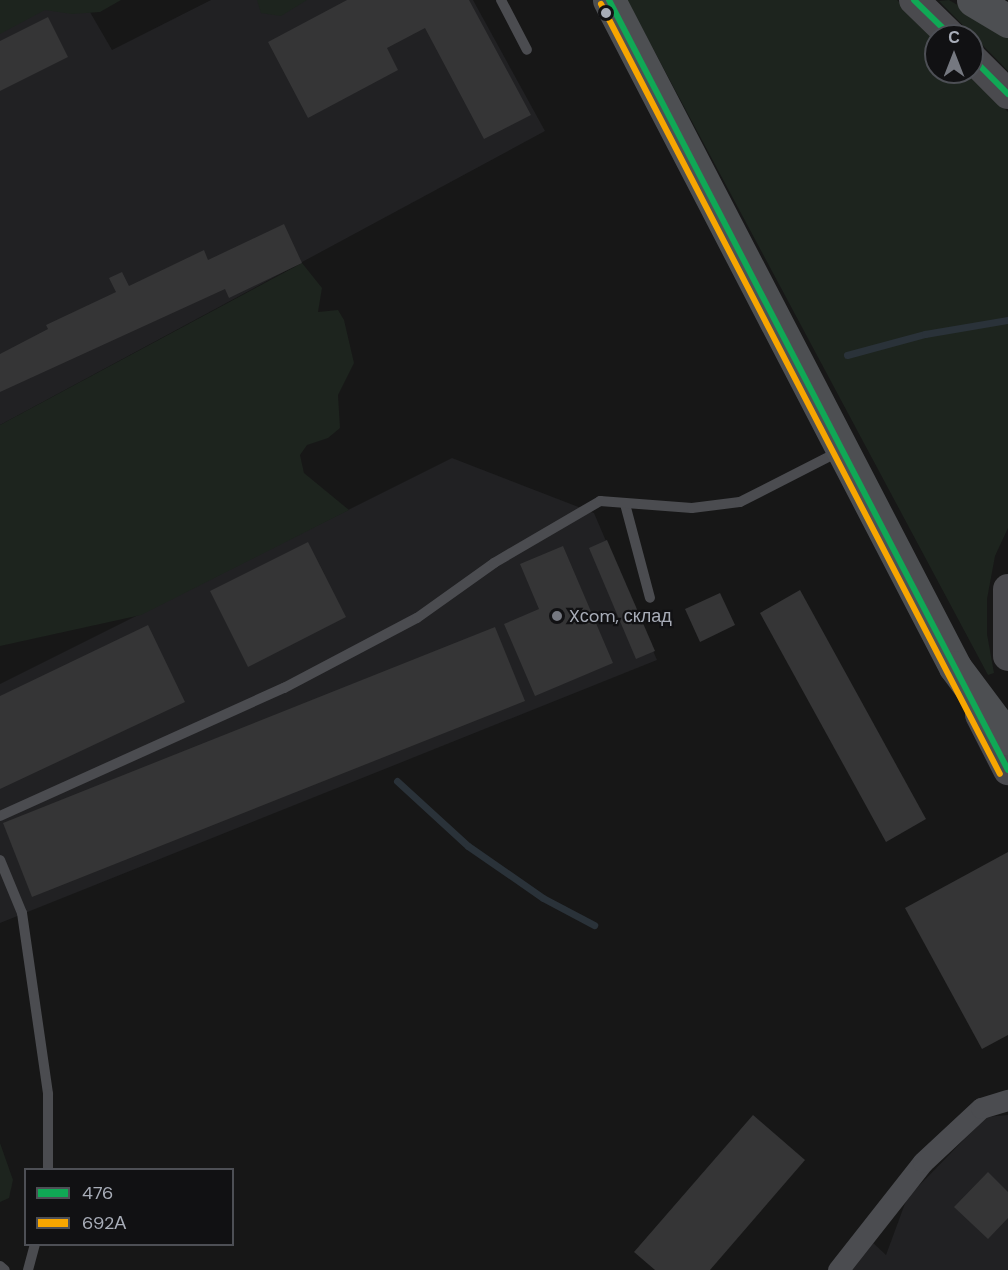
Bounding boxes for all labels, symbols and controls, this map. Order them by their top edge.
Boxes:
unlabelled marker [600,7,612,19]
north arrow [924,24,984,84]
text: С [948,27,960,48]
place label: Xсom, склад [569,605,672,627]
marker: Xсom, склад [550,609,564,623]
legend [24,1168,234,1246]
text: 476 [82,1181,113,1205]
text: 692А [82,1211,126,1235]

